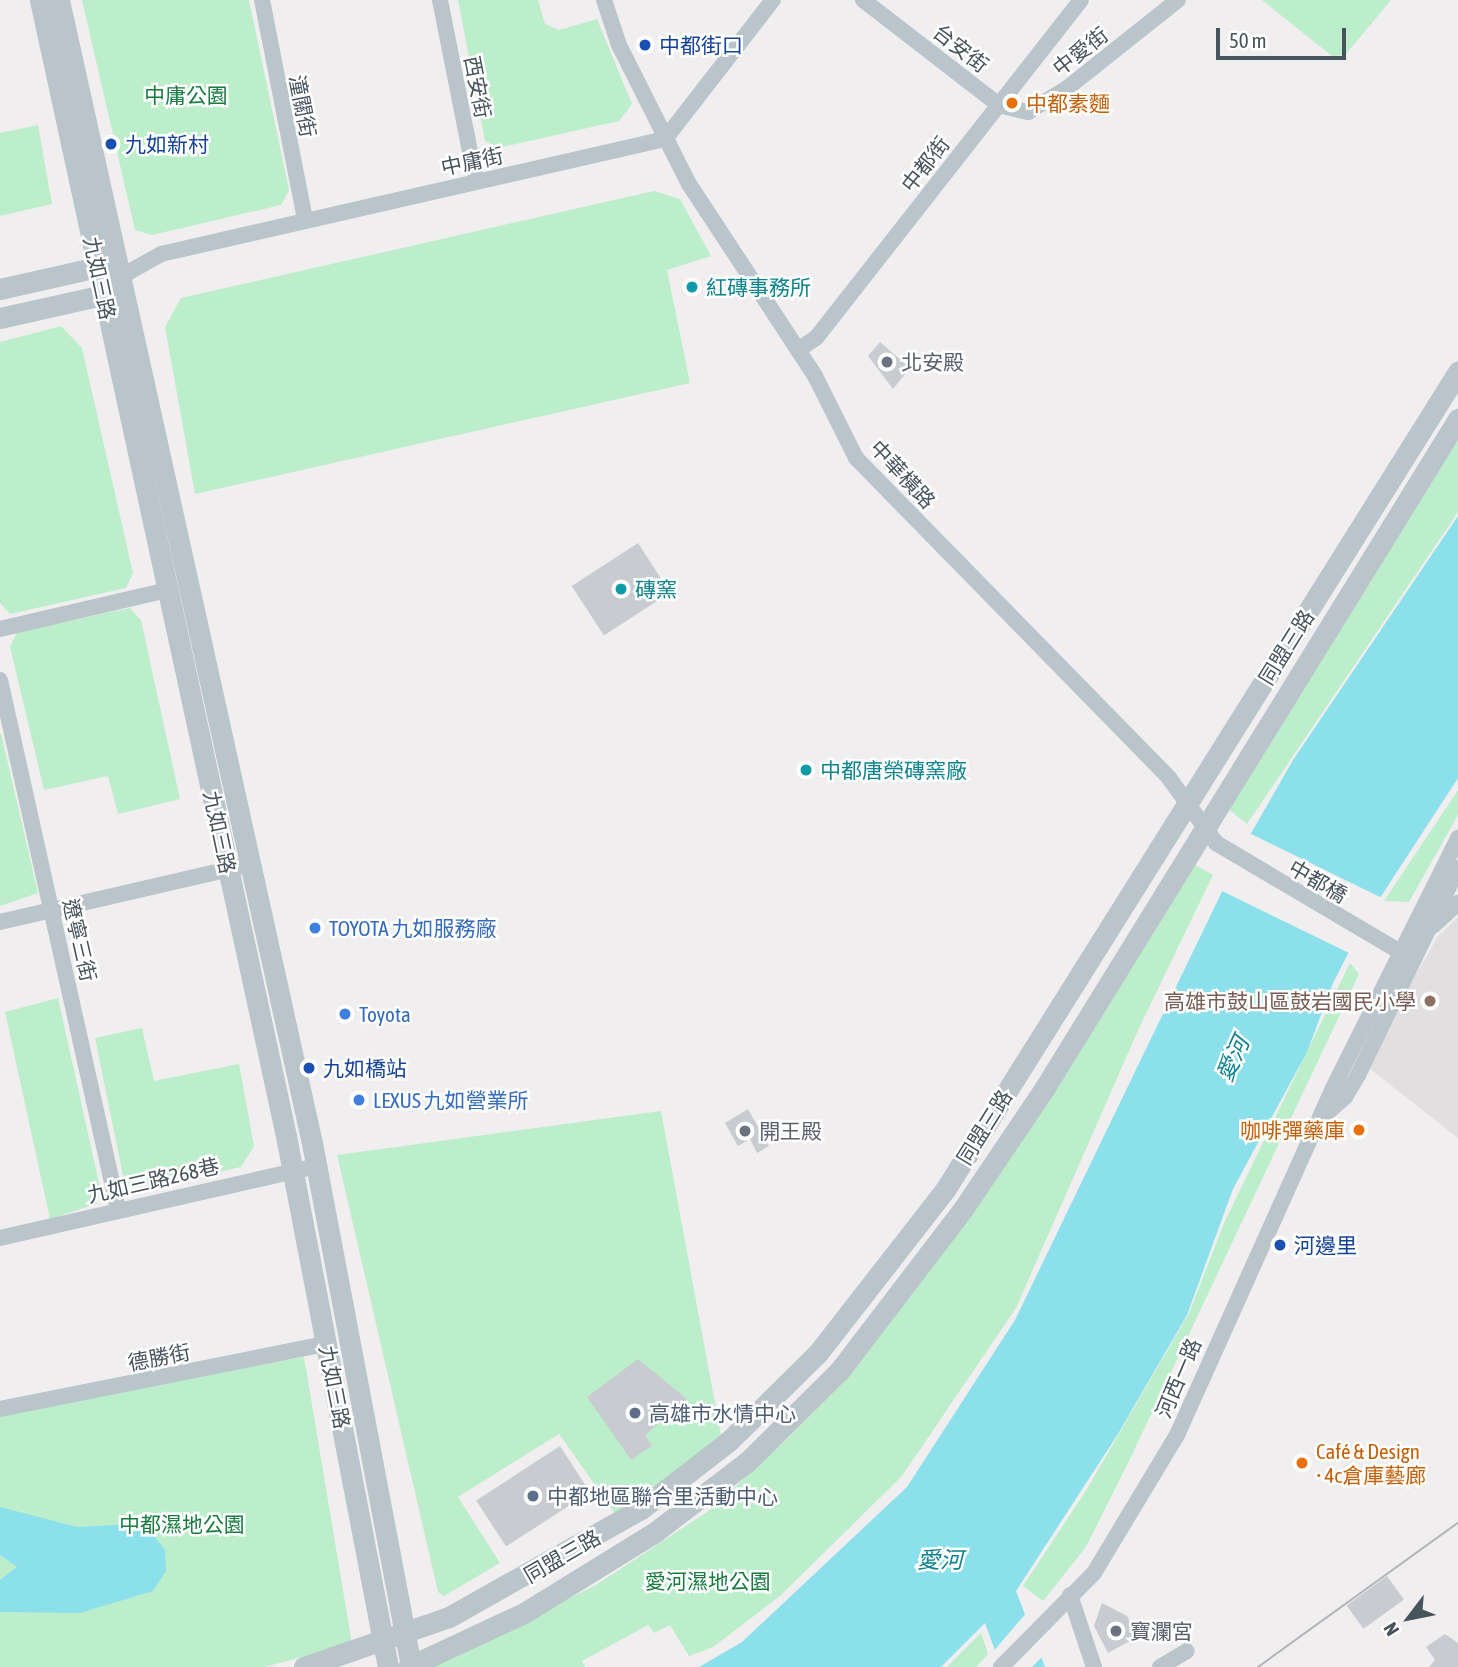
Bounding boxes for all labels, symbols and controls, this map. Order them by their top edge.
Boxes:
scale bar [1220,14,1350,58]
street label: 台安街 [928,19,994,77]
street label: 中愛街 [1047,22,1113,80]
text: 50 m [1229,28,1267,52]
place label: 中都街口 [659,32,743,58]
marker: 中都街口 [637,37,653,53]
street label: 西安街 [460,54,496,120]
street label: 潼關街 [285,73,321,139]
park label: 中庸公園 [144,82,228,108]
place label: 中都素麵 [1026,90,1110,116]
marker: 中都素麵 [1004,95,1020,111]
place label: 九如新村 [125,131,209,157]
street label: 中都街 [896,131,954,197]
marker: 九如新村 [103,136,119,152]
street label: 中庸街 [439,142,505,180]
street label: 九如三路 [79,234,121,322]
place label: 紅磚事務所 [706,274,811,300]
marker: 紅磚事務所 [684,279,700,295]
place label: 北安殿 [901,349,964,375]
marker: 北安殿 [879,354,895,370]
street label: 中華橫路 [865,435,941,513]
place label: 磚窯 [635,576,677,602]
marker: 磚窯 [613,581,629,597]
street label: 同盟三路 [1253,605,1319,689]
place label: 中都唐榮磚窯廠 [820,757,967,783]
marker: 中都唐榮磚窯廠 [798,762,814,778]
street label: 九如三路 [199,788,241,876]
street label: 中都橋 [1284,854,1352,908]
street label: 遼寧三街 [58,896,102,984]
place label: TOYOTA 九如服務廠 [329,915,497,941]
marker: TOYOTA 九如服務廠 [307,920,323,936]
place label: 高雄市鼓山區鼓岩國民小學 [1164,988,1416,1014]
marker: 高雄市鼓山區鼓岩國民小學 [1422,993,1438,1009]
place label: Toyota [359,1001,411,1027]
marker: Toyota [337,1006,353,1022]
water label: 愛河 [1211,1032,1255,1086]
place label: 九如橋站 [323,1055,407,1081]
marker: 九如橋站 [301,1060,317,1076]
street label: 同盟三路 [951,1085,1017,1169]
place label: LEXUS 九如營業所 [373,1087,529,1113]
marker: LEXUS 九如營業所 [351,1092,367,1108]
place label: 咖啡彈藥庫 [1240,1117,1345,1143]
place label: 開王殿 [759,1118,822,1144]
marker: 咖啡彈藥庫 [1351,1122,1367,1138]
marker: 開王殿 [737,1123,753,1139]
street label: 九如三路268巷 [85,1153,221,1207]
place label: 河邊里 [1294,1232,1357,1258]
marker: 河邊里 [1272,1237,1288,1253]
street label: 河西一路 [1150,1334,1206,1422]
street label: 德勝街 [126,1339,192,1375]
street label: 九如三路 [315,1343,355,1431]
place label: 高雄市水情中心 [649,1400,796,1426]
marker: 高雄市水情中心 [627,1405,643,1421]
place label: Café & Design • 4c倉庫藝廊 [1316,1438,1426,1488]
marker: Café & Design • 4c倉庫藝廊 [1294,1455,1310,1471]
place label: 中都地區聯合里活動中心 [547,1483,778,1509]
marker: 中都地區聯合里活動中心 [525,1488,541,1504]
park label: 中都濕地公園 [119,1511,245,1537]
street label: 同盟三路 [519,1524,605,1588]
water label: 愛河 [917,1546,963,1574]
park label: 愛河濕地公園 [645,1568,771,1594]
north arrow [1374,1583,1444,1653]
place label: 寶瀾宮 [1130,1618,1193,1644]
text: N [1379,1619,1403,1640]
marker: 寶瀾宮 [1108,1623,1124,1639]

